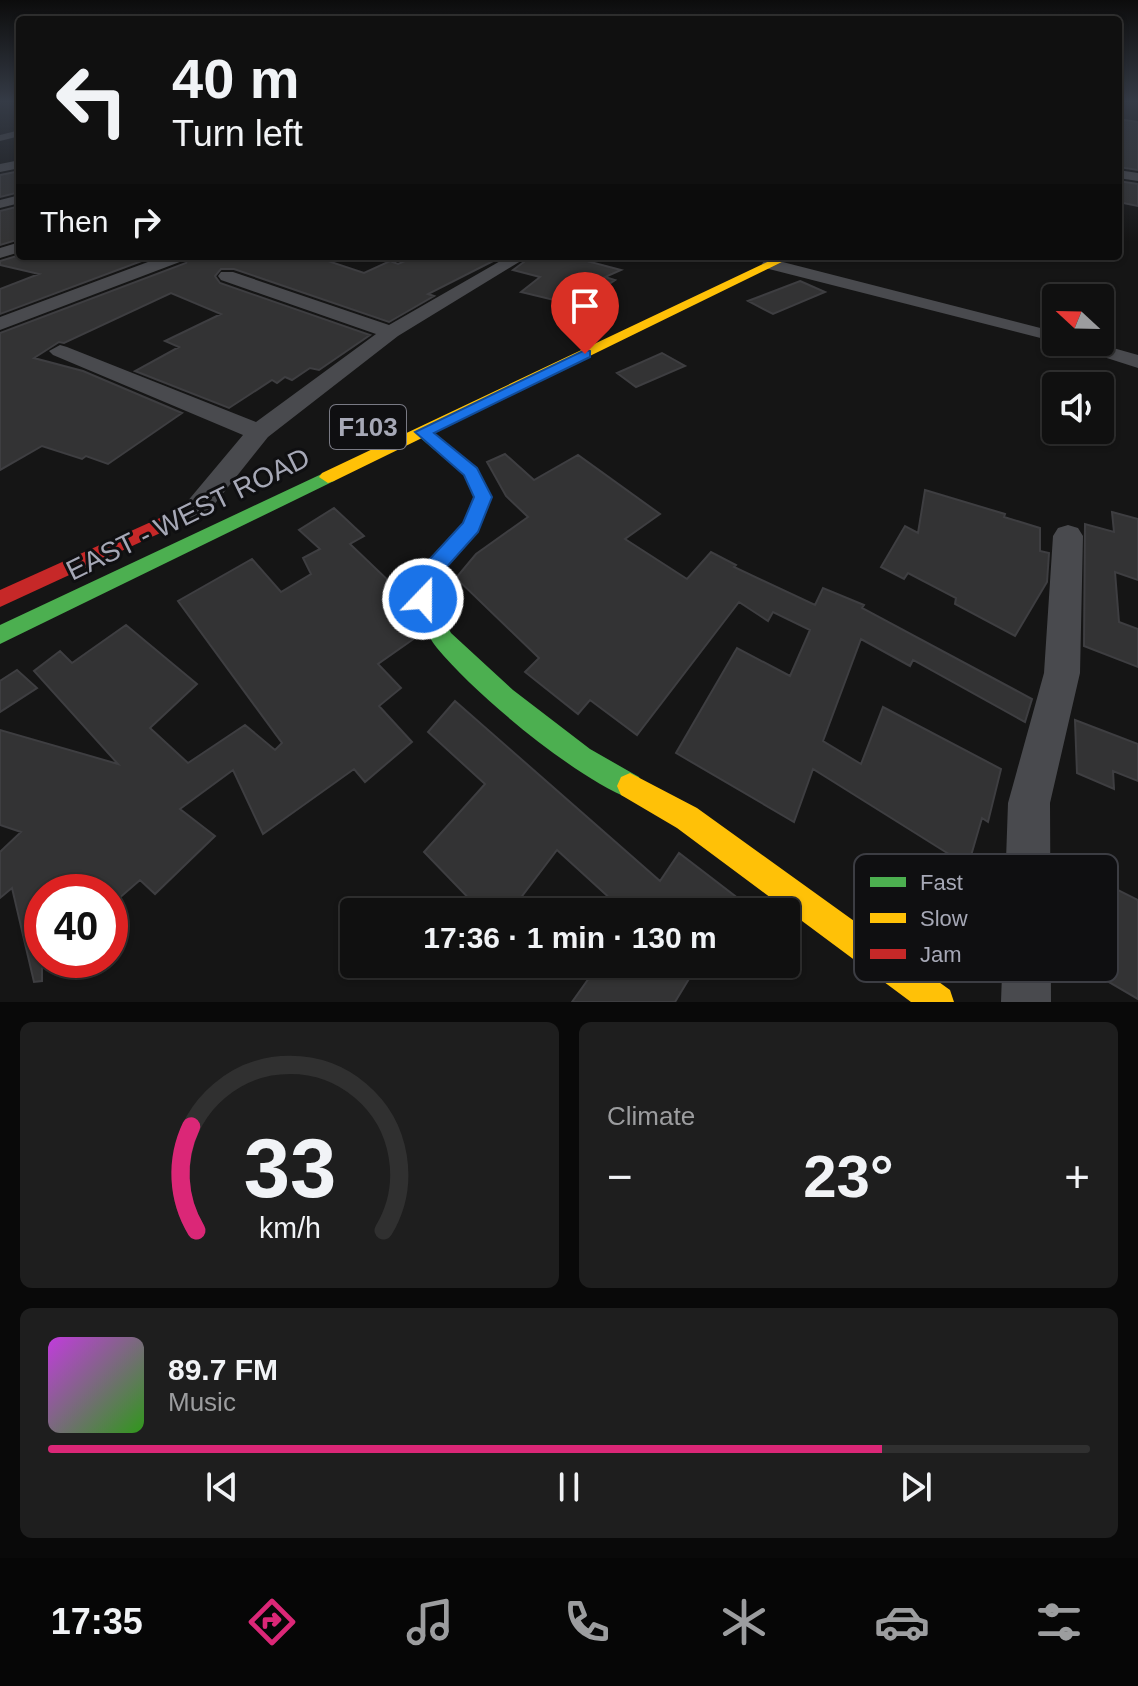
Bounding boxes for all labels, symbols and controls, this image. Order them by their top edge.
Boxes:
text: 40 m [172,47,300,110]
icon: left [40,48,144,152]
text: Turn left [172,113,303,154]
icon: right [124,200,168,244]
text: Then [40,205,108,238]
pin [551,272,619,354]
icon: arrive [563,284,607,328]
north arrow [1042,284,1114,356]
map controls [1042,284,1114,444]
button: sound [1042,372,1114,444]
road number: F103 [330,405,406,449]
street label: EAST - WEST ROAD [61,442,315,586]
position arrow [381,557,465,641]
legend [854,854,1118,982]
text: Fast [920,870,963,895]
speed limit sign: 40 [24,874,128,978]
text: Slow [920,906,968,931]
text: 17:36 · 1 min · 130 m [423,921,717,954]
text: Jam [920,942,962,967]
text: Climate [607,1101,695,1131]
text: 33 [243,1122,336,1215]
text: 23° [803,1143,894,1210]
text: − [607,1152,633,1201]
text: + [1064,1152,1090,1201]
text: km/h [259,1212,320,1244]
text: 89.7 FM [168,1353,278,1386]
text: Music [168,1387,236,1417]
icon: previous [200,1465,244,1509]
icon: pause [547,1465,591,1509]
icon: next [894,1465,938,1509]
icon: directions [244,1594,300,1650]
icon: music [402,1594,458,1650]
icon: phone [559,1594,615,1650]
icon: climate [716,1594,772,1650]
icon: car [874,1594,930,1650]
icon: filters [1031,1594,1087,1650]
text: 17:35 [51,1601,143,1642]

